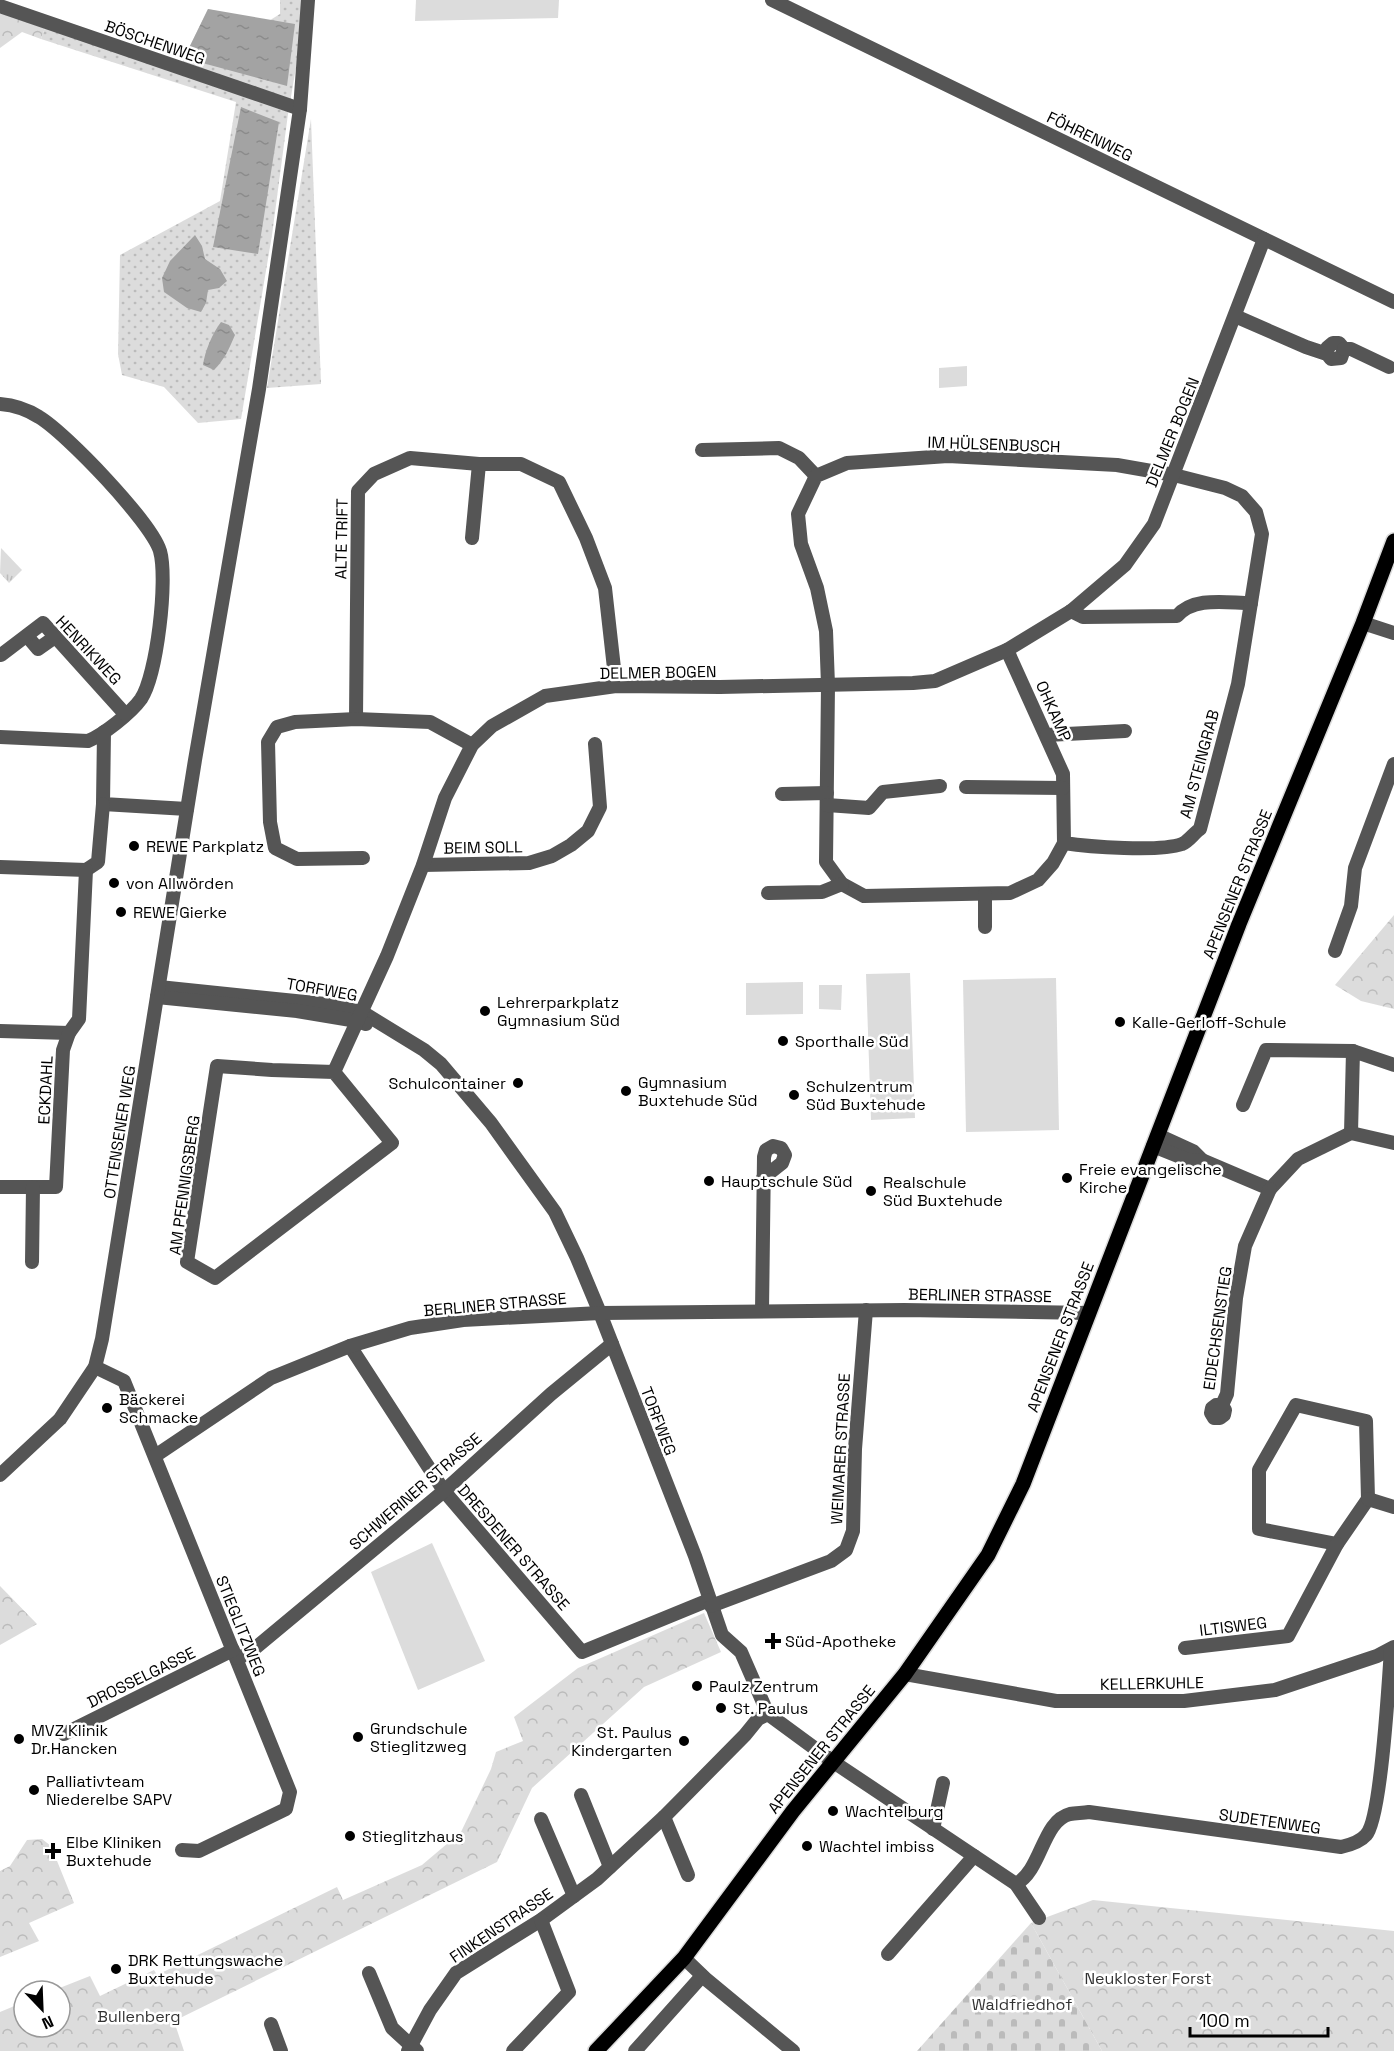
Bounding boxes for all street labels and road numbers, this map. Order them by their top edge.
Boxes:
street label: BÖSCHENWEG [102,15,208,70]
street label: FÖHRENWEG [1043,107,1136,166]
street label: DELMER BOGEN [1141,374,1204,490]
street label: IM HÜLSENBUSCH [927,432,1061,457]
street label: ALTE TRIFT [330,498,353,580]
street label: HENRIKWEG [51,611,126,689]
street label: DELMER BOGEN [599,661,717,684]
street label: OHKAMP [1031,677,1076,745]
street label: AM STEINGRAB [1175,708,1224,821]
street label: APENSENER STRASSE [1198,806,1277,962]
street label: BEIM SOLL [443,836,523,859]
street label: TORFWEG [285,973,359,1006]
street label: ECKDAHL [33,1055,58,1125]
street label: OTTENSENER WEG [99,1064,140,1200]
street label: AM PFENNIGSBERG [164,1114,205,1256]
street label: APENSENER STRASSE [1022,1259,1099,1415]
street label: EIDECHSENSTIEG [1198,1265,1237,1391]
street label: BERLINER STRASSE [908,1284,1052,1307]
street label: BERLINER STRASSE [423,1288,568,1321]
street label: WEIMARER STRASSE [826,1373,855,1525]
street label: TORFWEG [636,1384,681,1459]
street label: SCHWERINER STRASSE [345,1428,486,1555]
street label: DRESDENER STRASSE [453,1480,574,1615]
street label: STIEGLITZWEG [211,1573,270,1680]
street label: ILTISWEG [1198,1612,1268,1641]
street label: DROSSELGASSE [84,1642,199,1713]
street label: KELLERKUHLE [1100,1672,1204,1695]
street label: APENSENER STRASSE [763,1681,880,1818]
street label: SUDETENWEG [1218,1804,1322,1839]
street label: FINKENSTRASSE [446,1883,557,1968]

